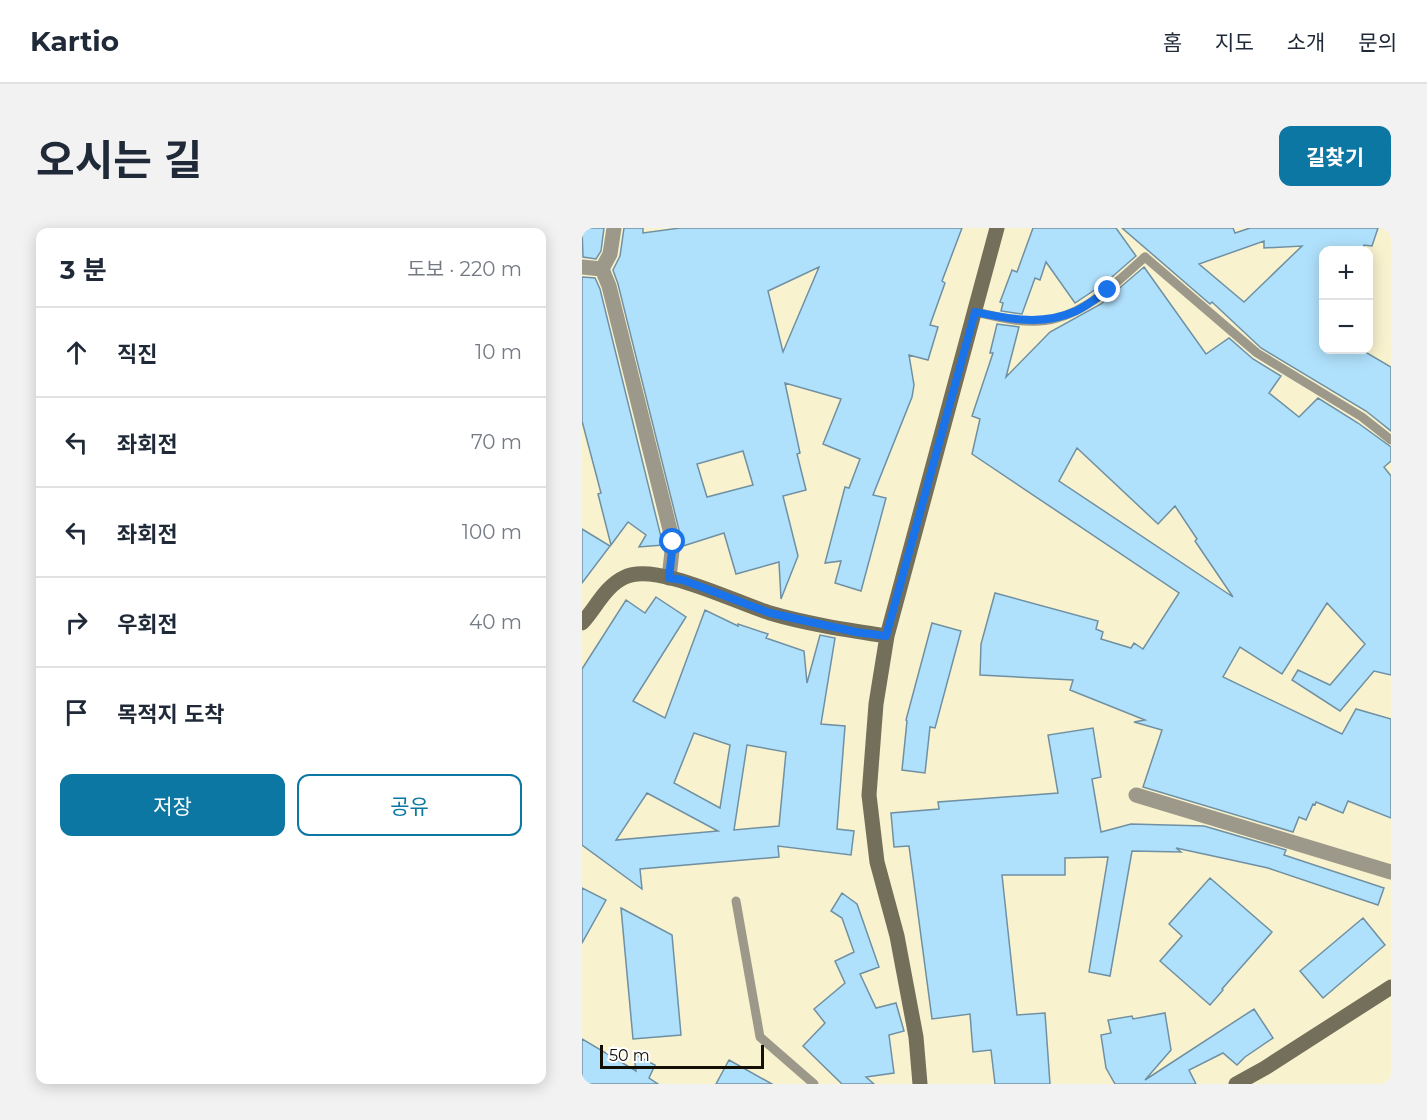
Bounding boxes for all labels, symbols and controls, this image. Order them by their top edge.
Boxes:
text: Kartio [30,24,119,58]
text: 홈 [1163,30,1182,55]
text: 지도 [1215,30,1254,55]
text: 소개 [1287,30,1325,55]
text: 문의 [1358,30,1397,55]
button: 길찾기 [1279,126,1391,186]
text: 오시는 길 [36,134,202,186]
map controls [1319,246,1373,354]
button: + [1319,246,1373,300]
text: 3 분 [60,254,107,286]
text: 도보 · 220 m [407,257,522,281]
route end [1094,276,1120,302]
button: − [1319,300,1373,354]
icon: ahead [60,336,93,369]
text: 10 m [475,340,522,364]
text: 직진 [117,341,157,368]
icon: left [60,426,93,459]
text: 70 m [471,430,522,454]
text: 좌회전 [117,431,178,458]
icon: left [60,516,93,549]
text: 100 m [462,520,522,544]
text: 좌회전 [117,521,178,548]
route start [659,528,685,554]
icon: right [60,606,93,639]
text: 40 m [469,610,522,634]
text: 우회전 [117,611,178,638]
icon: arrive [60,696,93,729]
text: 목적지 도착 [117,701,224,728]
button: 저장 [60,774,285,836]
button: 공유 [297,774,522,836]
scale bar [600,1042,764,1070]
text: 50 m [609,1046,650,1065]

